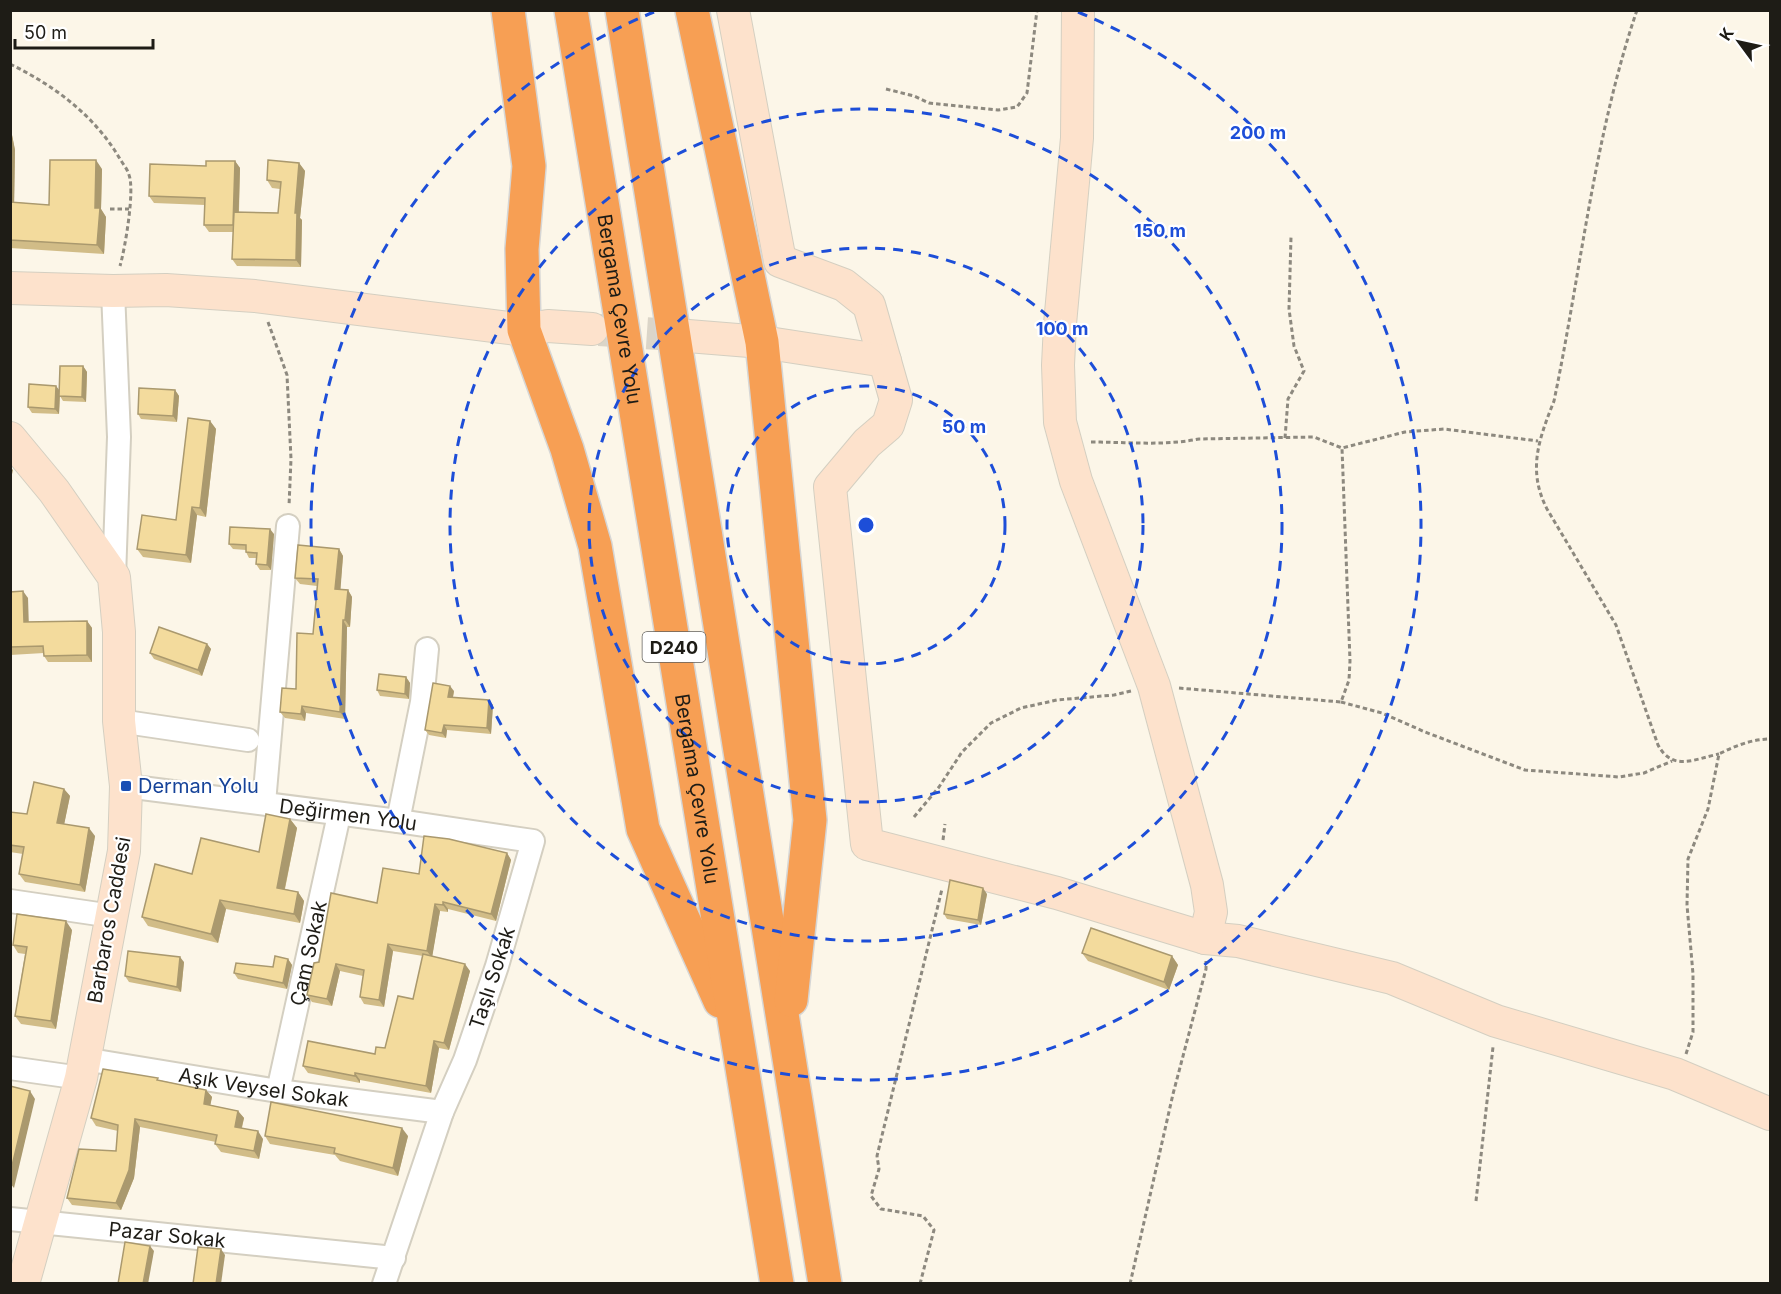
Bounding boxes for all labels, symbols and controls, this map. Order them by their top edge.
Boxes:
scale bar [15,12,153,50]
north arrow [1709,12,1769,72]
text: 50 m [24,22,67,43]
text: K [1715,23,1738,44]
text: 200 m [1230,122,1286,143]
street label: Bergama Çevre Yolu [592,212,647,406]
text: 150 m [1134,220,1186,241]
text: 100 m [1036,318,1088,339]
text: 50 m [942,416,986,437]
centre of rings [856,515,876,535]
road number: D240 [642,632,706,662]
street label: Bergama Çevre Yolu [670,692,724,886]
place label: Derman Yolu [138,774,259,798]
marker: Derman Yolu [119,779,133,793]
street label: Değirmen Yolu [278,794,419,836]
street label: Barbaros Caddesi [83,835,135,1005]
street label: Çam Sokak [285,898,332,1008]
street label: Taşlı Sokak [464,924,520,1032]
street label: Aşık Veysel Sokak [177,1063,350,1112]
street label: Pazar Sokak [108,1217,227,1253]

